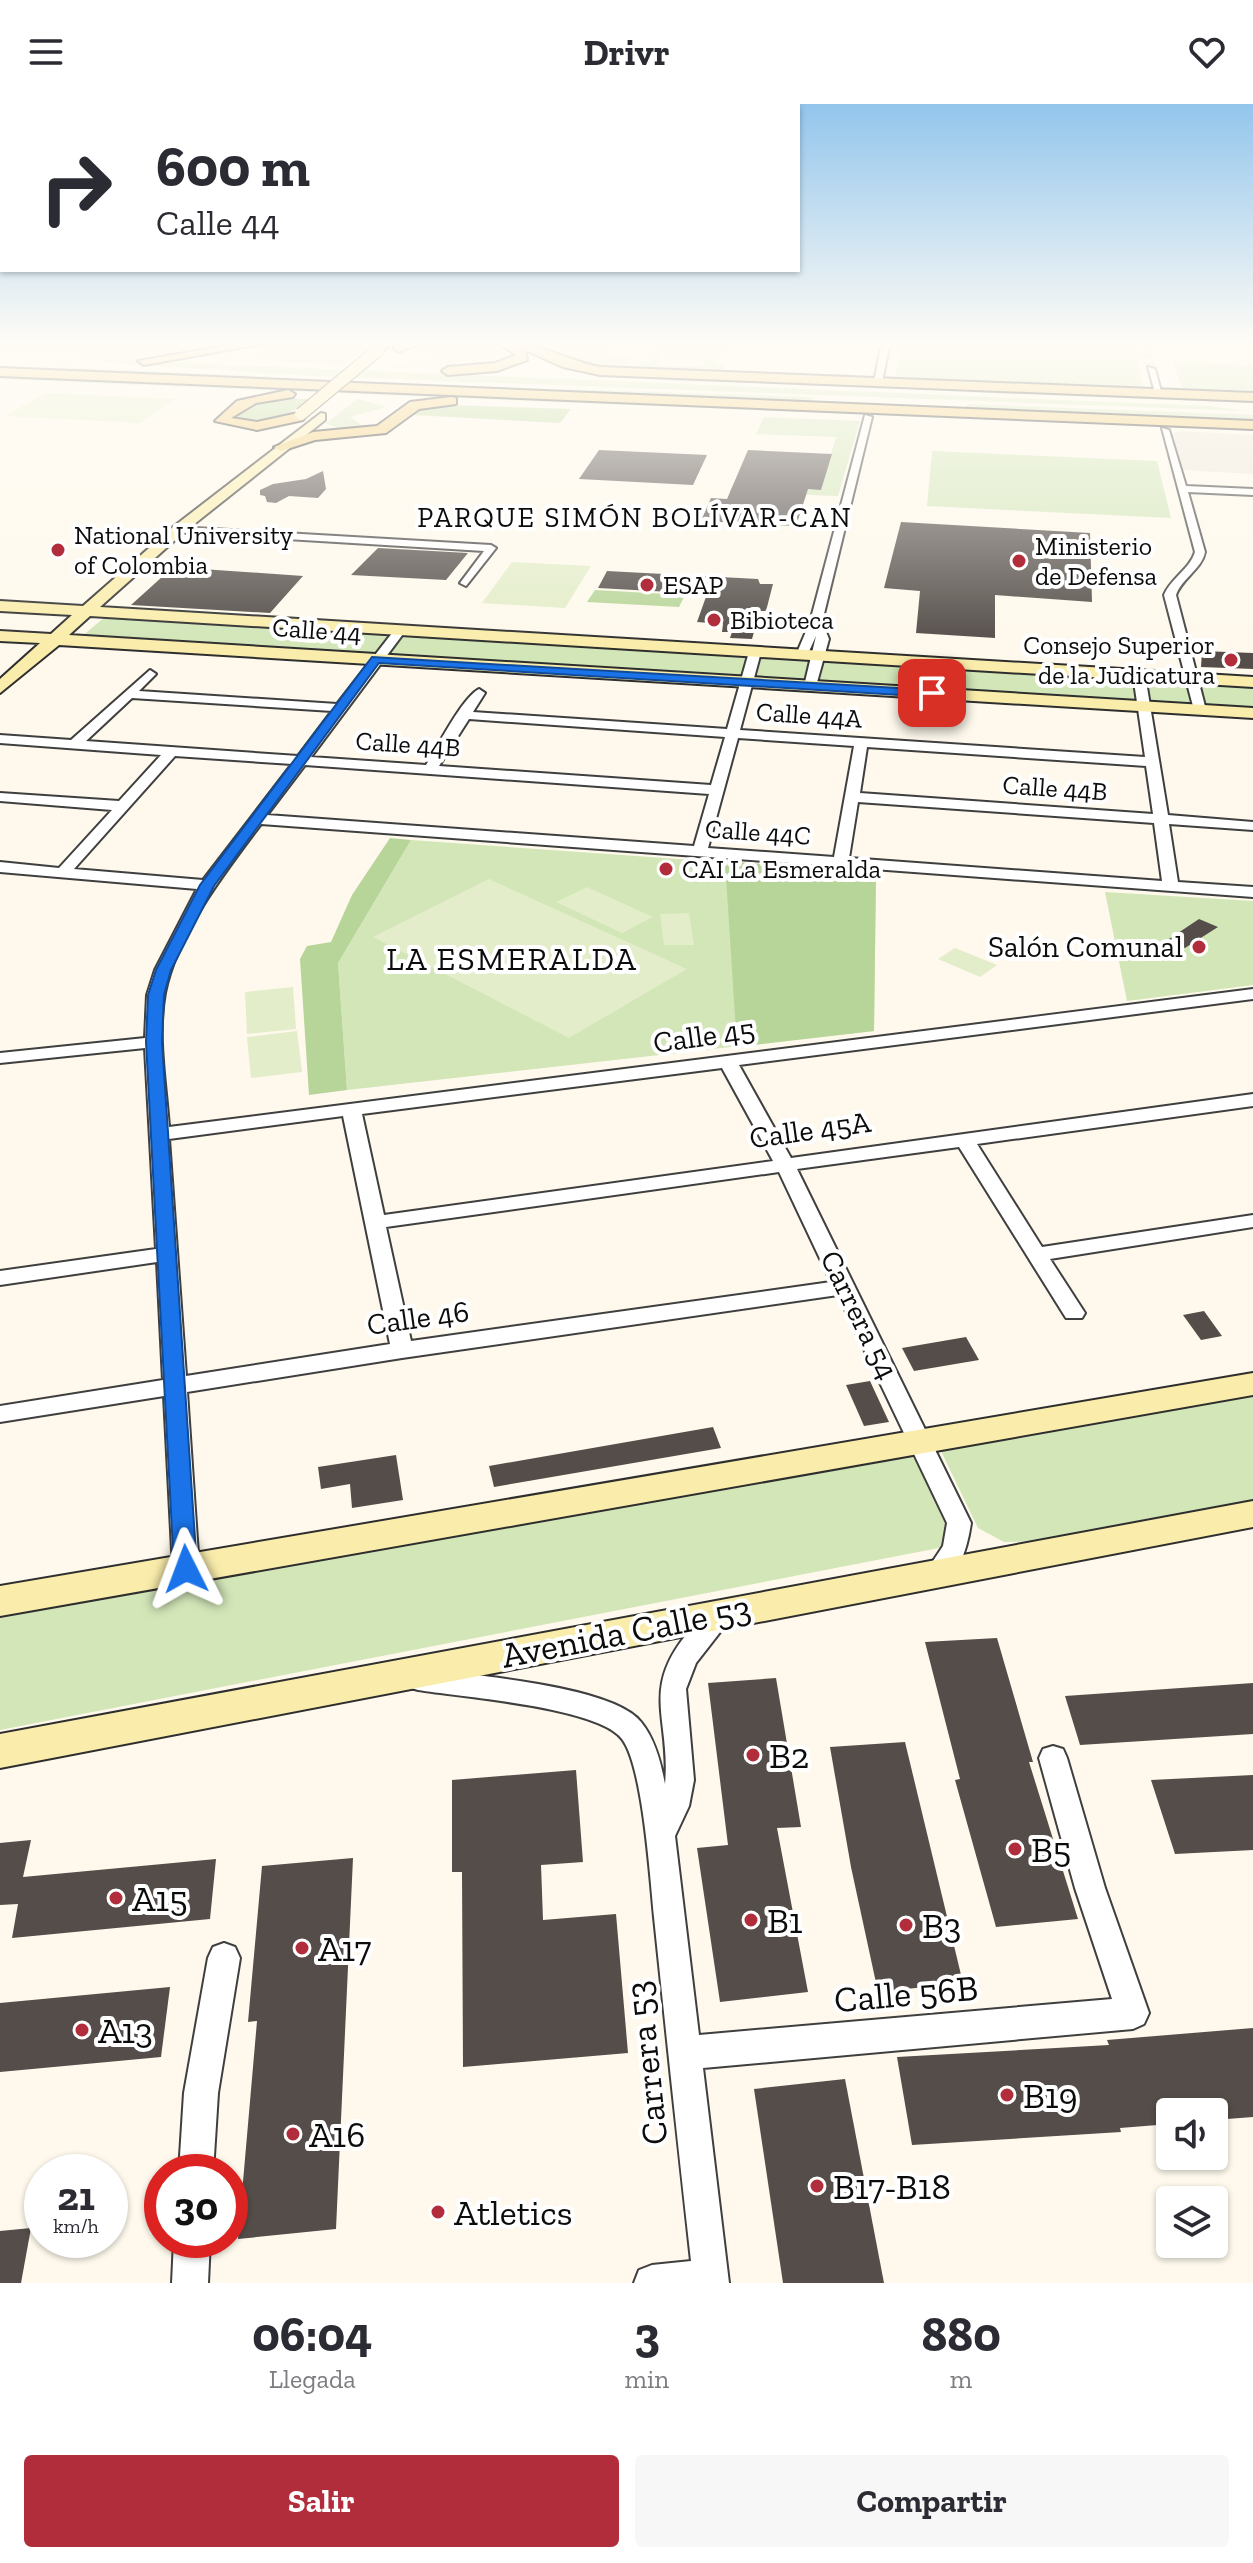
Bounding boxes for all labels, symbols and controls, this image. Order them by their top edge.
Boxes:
icon: menu [24,30,68,74]
icon: heart [1185,30,1229,74]
text: Drivr [583,31,670,74]
text: 600 m [156,133,310,200]
icon: right [24,136,128,240]
text: Calle 44 [156,201,280,244]
district label: PARQUE SIMÓN BOLÍVAR-CAN [417,501,853,534]
place label: National University of Colombia [74,519,294,581]
place label: Ministerio de Defensa [1035,530,1158,592]
marker: National University of Colombia [49,541,67,559]
marker: Ministerio de Defensa [1010,552,1028,570]
place label: ESAP [663,569,723,601]
marker: ESAP [638,576,656,594]
place label: Bibioteca [730,604,834,636]
street label: Calle 44 [271,611,363,649]
marker: Bibioteca [705,611,723,629]
place label: Consejo Superior de la Judicatura [1023,629,1215,691]
marker: Consejo Superior de la Judicatura [1222,651,1240,669]
pin [898,659,966,727]
icon: arrive [910,671,954,715]
street label: Calle 44A [755,695,864,735]
street label: Calle 44B [354,724,462,764]
street label: Calle 44B [1001,768,1109,808]
street label: Calle 44C [704,812,812,852]
place label: CAI La Esmeralda [682,853,882,885]
marker: CAI La Esmeralda [657,860,675,878]
place label: Salón Comunal [988,929,1183,965]
marker: Salón Comunal [1190,938,1208,956]
district label: LA ESMERALDA [386,940,638,978]
street label: Calle 45 [651,1011,757,1061]
street label: Calle 45A [747,1104,873,1156]
street label: Carrera 54 [812,1245,906,1385]
street label: Calle 46 [365,1293,471,1343]
position arrow [144,1527,228,1611]
street label: Avenida Calle 53 [498,1586,755,1677]
place label: B2 [769,1734,809,1777]
marker: B2 [744,1746,762,1764]
place label: B5 [1031,1828,1071,1871]
marker: B5 [1006,1840,1024,1858]
place label: A15 [132,1877,188,1920]
marker: A15 [107,1889,125,1907]
place label: B1 [767,1899,803,1942]
place label: B3 [922,1904,961,1947]
marker: B1 [742,1911,760,1929]
marker: B3 [897,1916,915,1934]
place label: A17 [318,1927,372,1970]
marker: A17 [293,1939,311,1957]
street label: Calle 56B [832,1966,980,2021]
street label: Carrera 53 [617,1979,676,2147]
place label: A13 [98,2009,153,2052]
marker: A13 [73,2021,91,2039]
place label: B19 [1023,2074,1078,2117]
marker: B19 [998,2086,1016,2104]
map controls [1156,2098,1228,2258]
button: sound [1156,2098,1228,2170]
place label: A16 [309,2113,365,2156]
marker: A16 [284,2125,302,2143]
speed limit sign: 30 [144,2154,248,2258]
place label: B17-B18 [833,2165,951,2208]
text: 21 [57,2172,95,2220]
marker: B17-B18 [808,2177,826,2195]
button: layers [1156,2186,1228,2258]
place label: Atletics [454,2191,573,2234]
marker: Atletics [429,2203,447,2221]
text: km/h [53,2214,99,2238]
text: 06:04 [252,2306,372,2363]
text: 3 [634,2306,660,2363]
text: 880 [921,2306,1001,2363]
text: Llegada [269,2363,356,2395]
text: min [625,2363,669,2395]
text: m [950,2363,972,2395]
button: Salir [24,2455,619,2547]
button: Compartir [635,2455,1229,2547]

